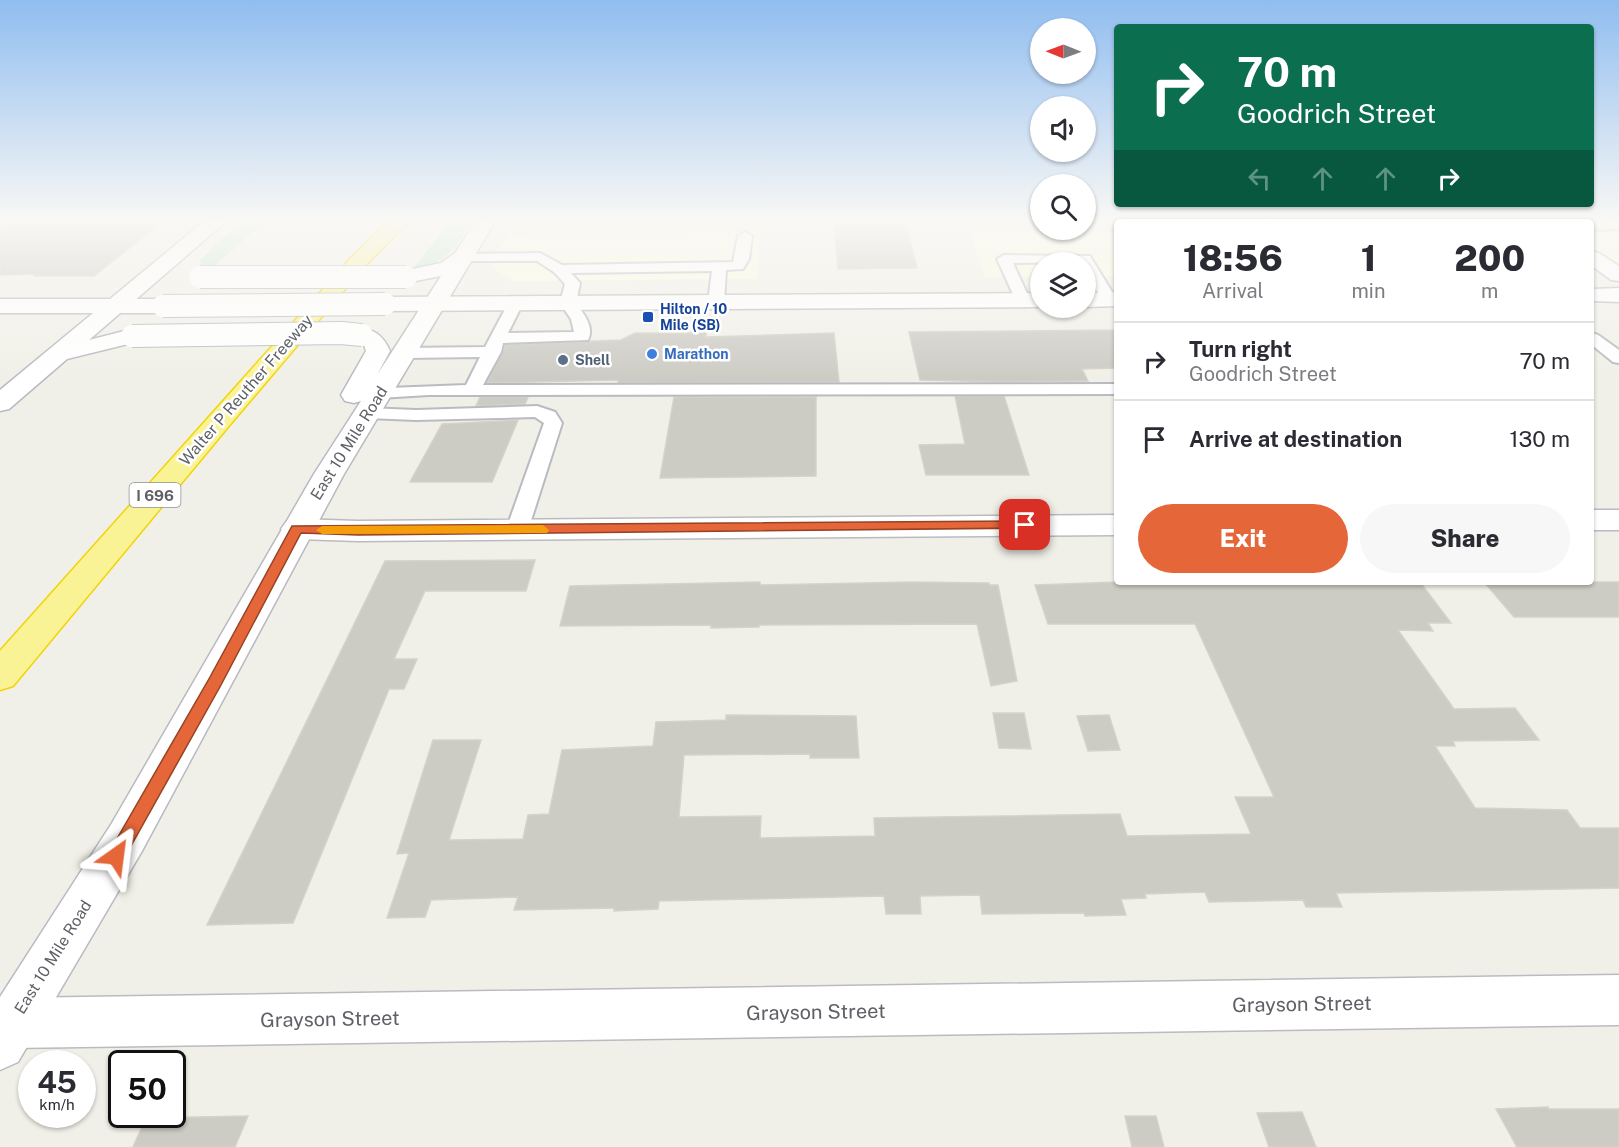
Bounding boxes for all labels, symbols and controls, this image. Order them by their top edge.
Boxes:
north arrow [1030,18,1096,84]
map controls [1030,18,1096,318]
text: 70 m [1237,47,1337,96]
icon: right [1138,48,1216,126]
button: sound [1030,96,1096,162]
text: Goodrich Street [1237,97,1436,129]
icon: left [1243,162,1276,195]
icon: ahead [1306,162,1339,195]
icon: ahead [1369,162,1402,195]
icon: right [1432,162,1465,195]
button: search [1030,174,1096,240]
text: 18:56 [1183,237,1283,279]
text: 1 [1361,237,1376,279]
text: 200 [1454,237,1525,279]
button: layers [1030,252,1096,318]
text: Arrival [1202,279,1264,303]
text: min [1352,279,1385,303]
text: m [1481,279,1498,303]
place label: Hilton / 10 Mile (SB) [660,301,727,333]
street label: Walter P Reuther Freeway [175,310,317,469]
marker: Hilton / 10 Mile (SB) [641,310,655,324]
text: Turn right [1189,336,1292,362]
icon: right [1138,345,1171,378]
place label: Marathon [664,346,729,362]
marker: Marathon [645,347,659,361]
text: 70 m [1519,348,1570,374]
place label: Shell [575,352,610,368]
marker: Shell [556,353,570,367]
text: Goodrich Street [1189,362,1337,386]
street label: East 10 Mile Road [306,383,392,503]
icon: arrive [1138,423,1171,456]
text: Arrive at destination [1189,426,1402,452]
text: 130 m [1509,426,1570,452]
road number: I 696 [130,483,180,507]
pin [999,499,1050,550]
button: Exit [1138,504,1348,573]
button: Share [1360,504,1570,573]
icon: arrive [1008,508,1041,541]
position arrow [84,824,148,888]
street label: East 10 Mile Road [10,897,96,1017]
street label: Grayson Street [1232,991,1372,1017]
street label: Grayson Street [746,999,886,1025]
street label: Grayson Street [260,1006,400,1032]
speed limit sign: 50 [108,1050,186,1128]
text: 45 [37,1064,77,1100]
text: km/h [39,1096,75,1113]

